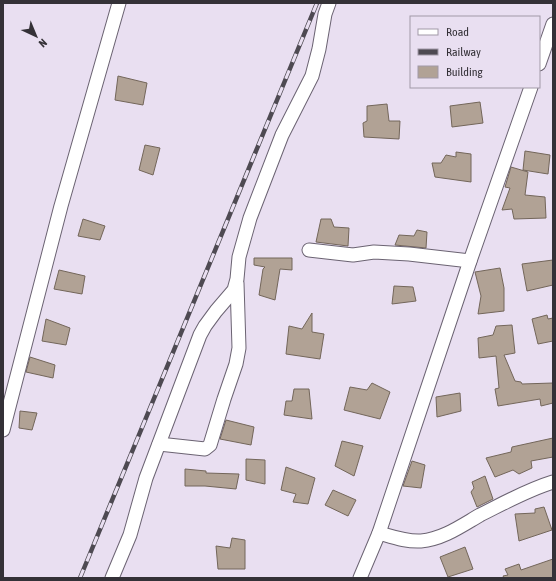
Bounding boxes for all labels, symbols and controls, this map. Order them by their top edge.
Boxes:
north arrow [16,16,56,56]
legend [410,16,540,88]
text: Road [446,25,469,39]
text: N [36,37,49,50]
text: Railway [446,45,481,59]
text: Building [446,65,484,79]

